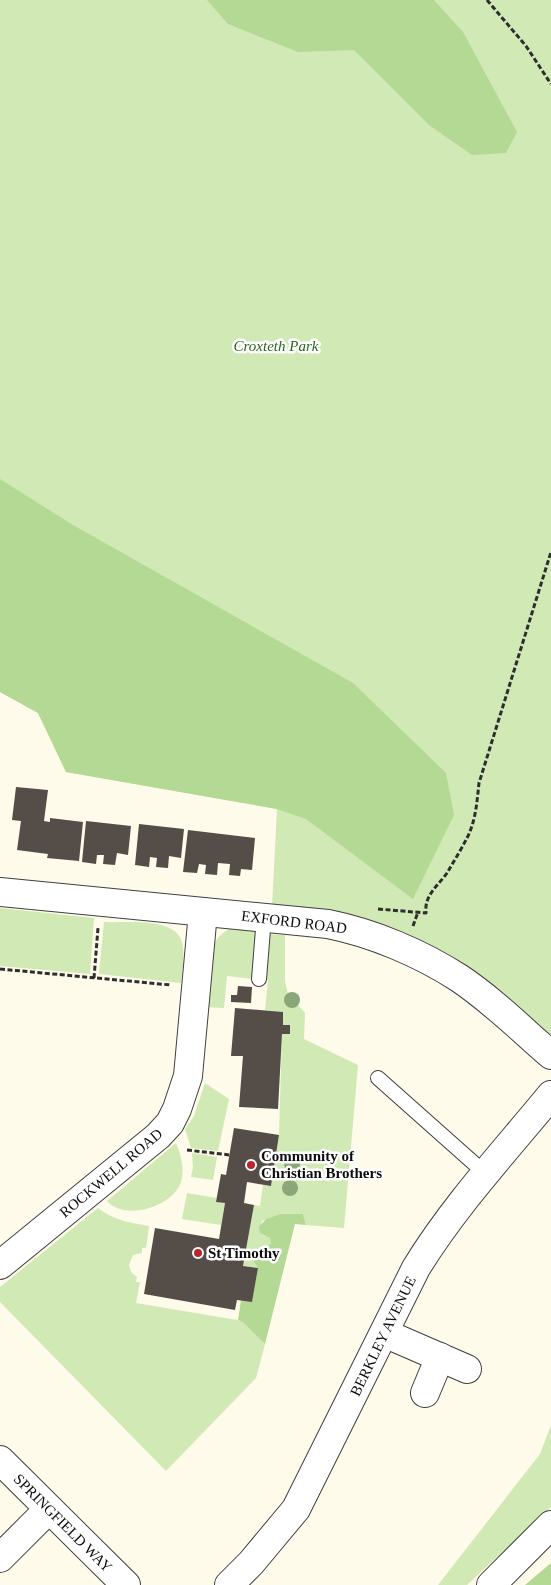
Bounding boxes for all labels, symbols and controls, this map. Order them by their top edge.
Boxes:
park label: Croxteth Park [234,338,319,354]
street label: EXFORD ROAD [240,908,348,936]
street label: ROCKWELL ROAD [56,1125,166,1221]
place label: Community of Christian Brothers [261,1148,382,1181]
marker: Community of Christian Brothers [245,1159,257,1171]
place label: St Timothy [208,1245,280,1261]
marker: St Timothy [192,1247,204,1259]
street label: BERKLEY AVENUE [347,1274,419,1398]
street label: SPRINGFIELD WAY [11,1471,115,1575]

